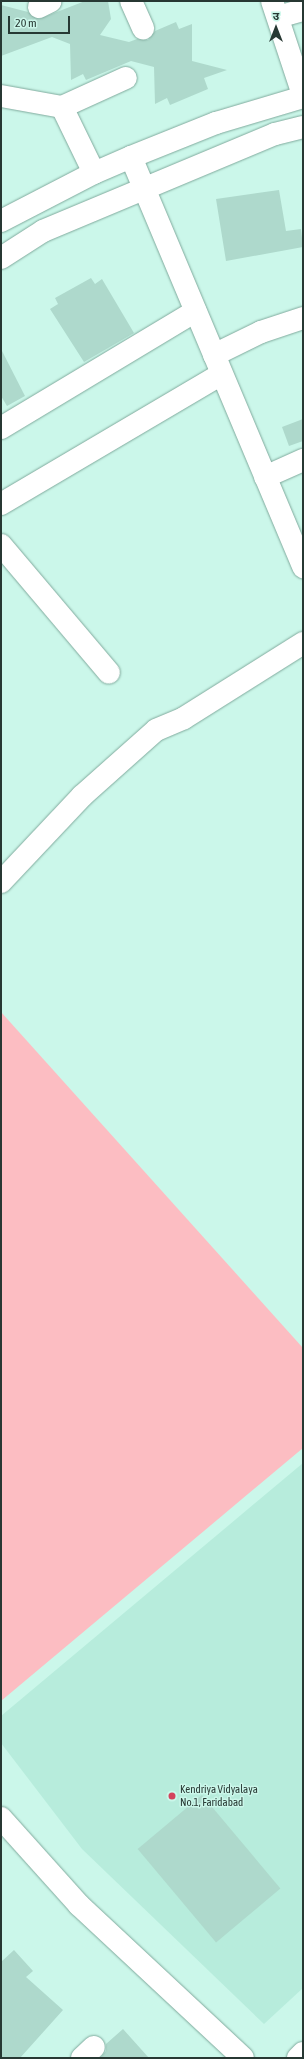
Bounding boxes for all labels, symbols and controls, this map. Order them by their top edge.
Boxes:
scale bar [10,8,72,34]
north arrow [256,8,296,48]
text: उ [273,10,279,22]
text: 20 m [15,16,37,30]
place label: Kendriya Vidyalaya No.1, Faridabad [180,1783,258,1809]
marker: Kendriya Vidyalaya No.1, Faridabad [167,1791,177,1801]

